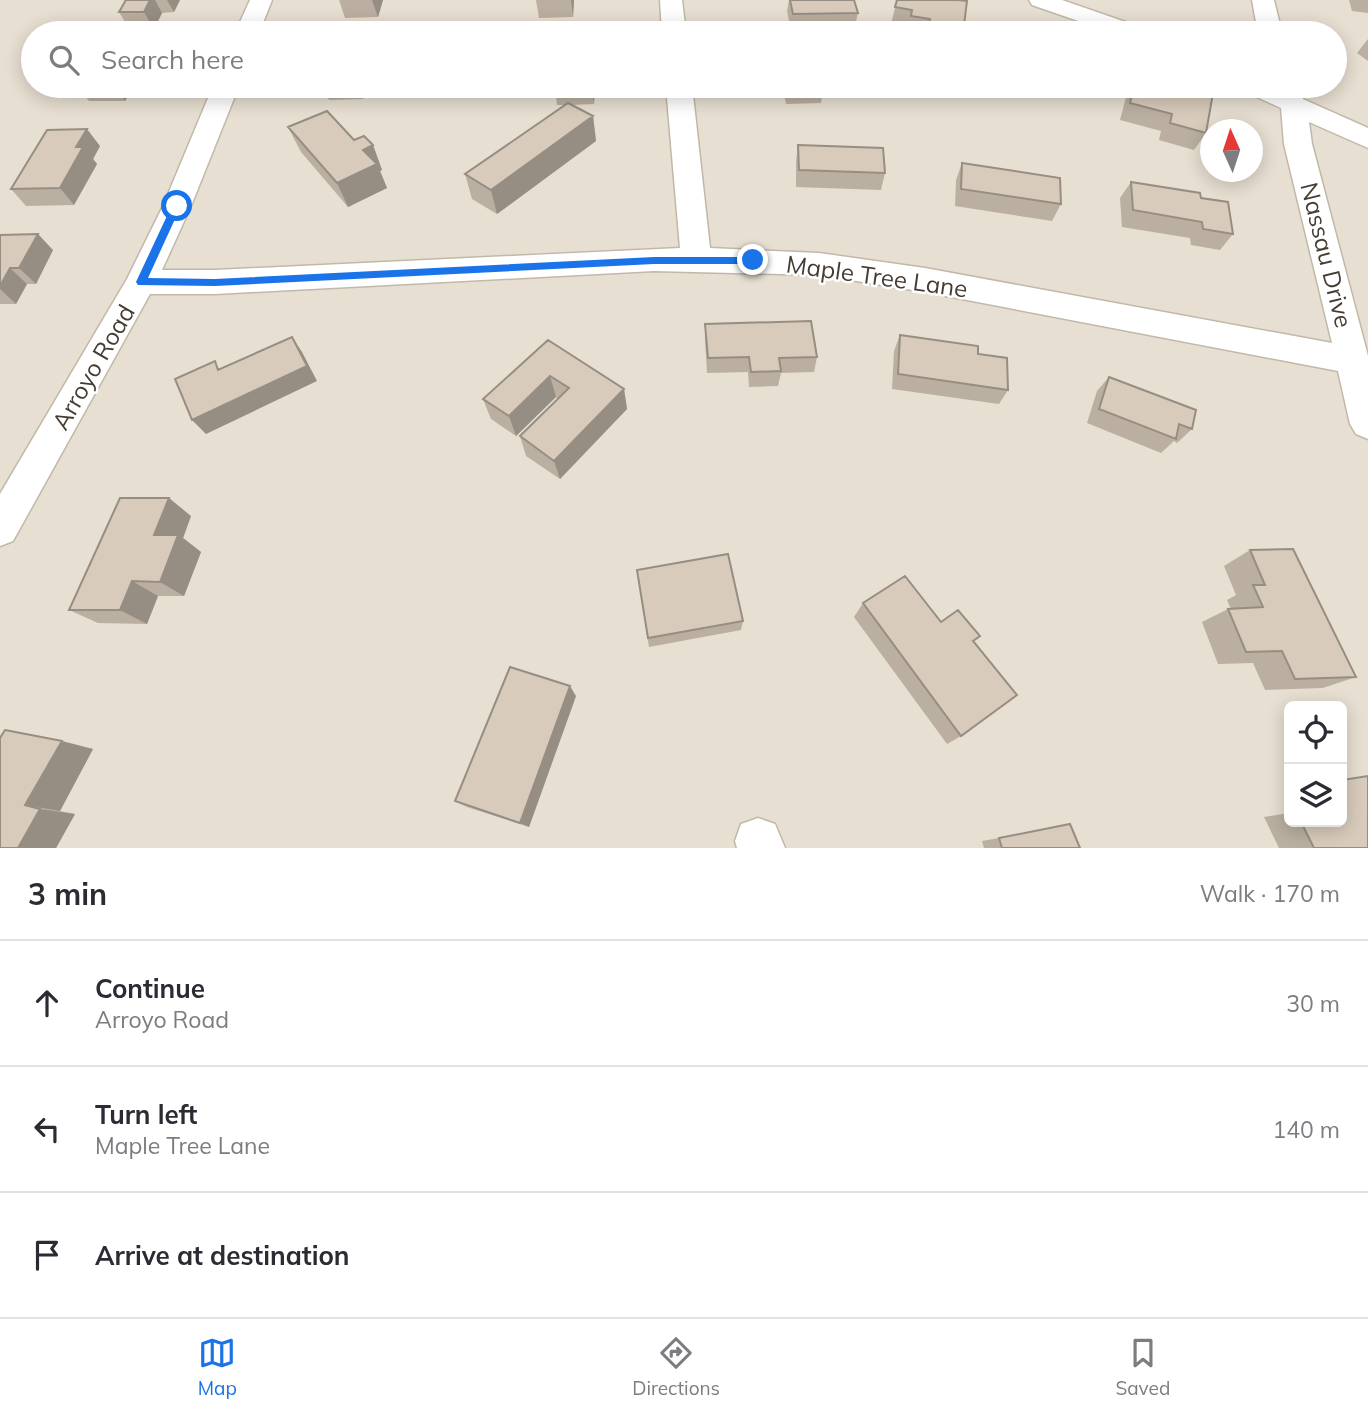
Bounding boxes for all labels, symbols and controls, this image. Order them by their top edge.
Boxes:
search box [21,21,1347,98]
icon: search [45,41,83,79]
text: Search here [101,43,244,76]
north arrow [1200,119,1263,182]
street label: Nassau Drive [1294,179,1360,331]
route start [161,190,192,221]
route end [737,244,768,275]
street label: Maple Tree Lane [784,248,970,304]
street label: Arroyo Road [45,299,141,435]
map controls [1284,701,1347,827]
button: locate [1284,701,1347,764]
button: layers [1284,764,1347,827]
text: 3 min [28,875,107,913]
text: Walk · 170 m [1200,879,1340,908]
text: Continue [95,972,205,1005]
icon: ahead [28,984,66,1022]
text: 30 m [1286,989,1340,1018]
text: Arroyo Road [95,1005,229,1034]
text: Turn left [95,1098,197,1131]
icon: left [28,1110,66,1148]
text: 140 m [1272,1115,1340,1144]
text: Maple Tree Lane [95,1131,270,1160]
icon: arrive [28,1236,66,1274]
text: Arrive at destination [95,1239,350,1272]
tab: Map [198,1334,237,1400]
tab: Directions [632,1334,720,1400]
tab: Saved [1115,1334,1170,1400]

